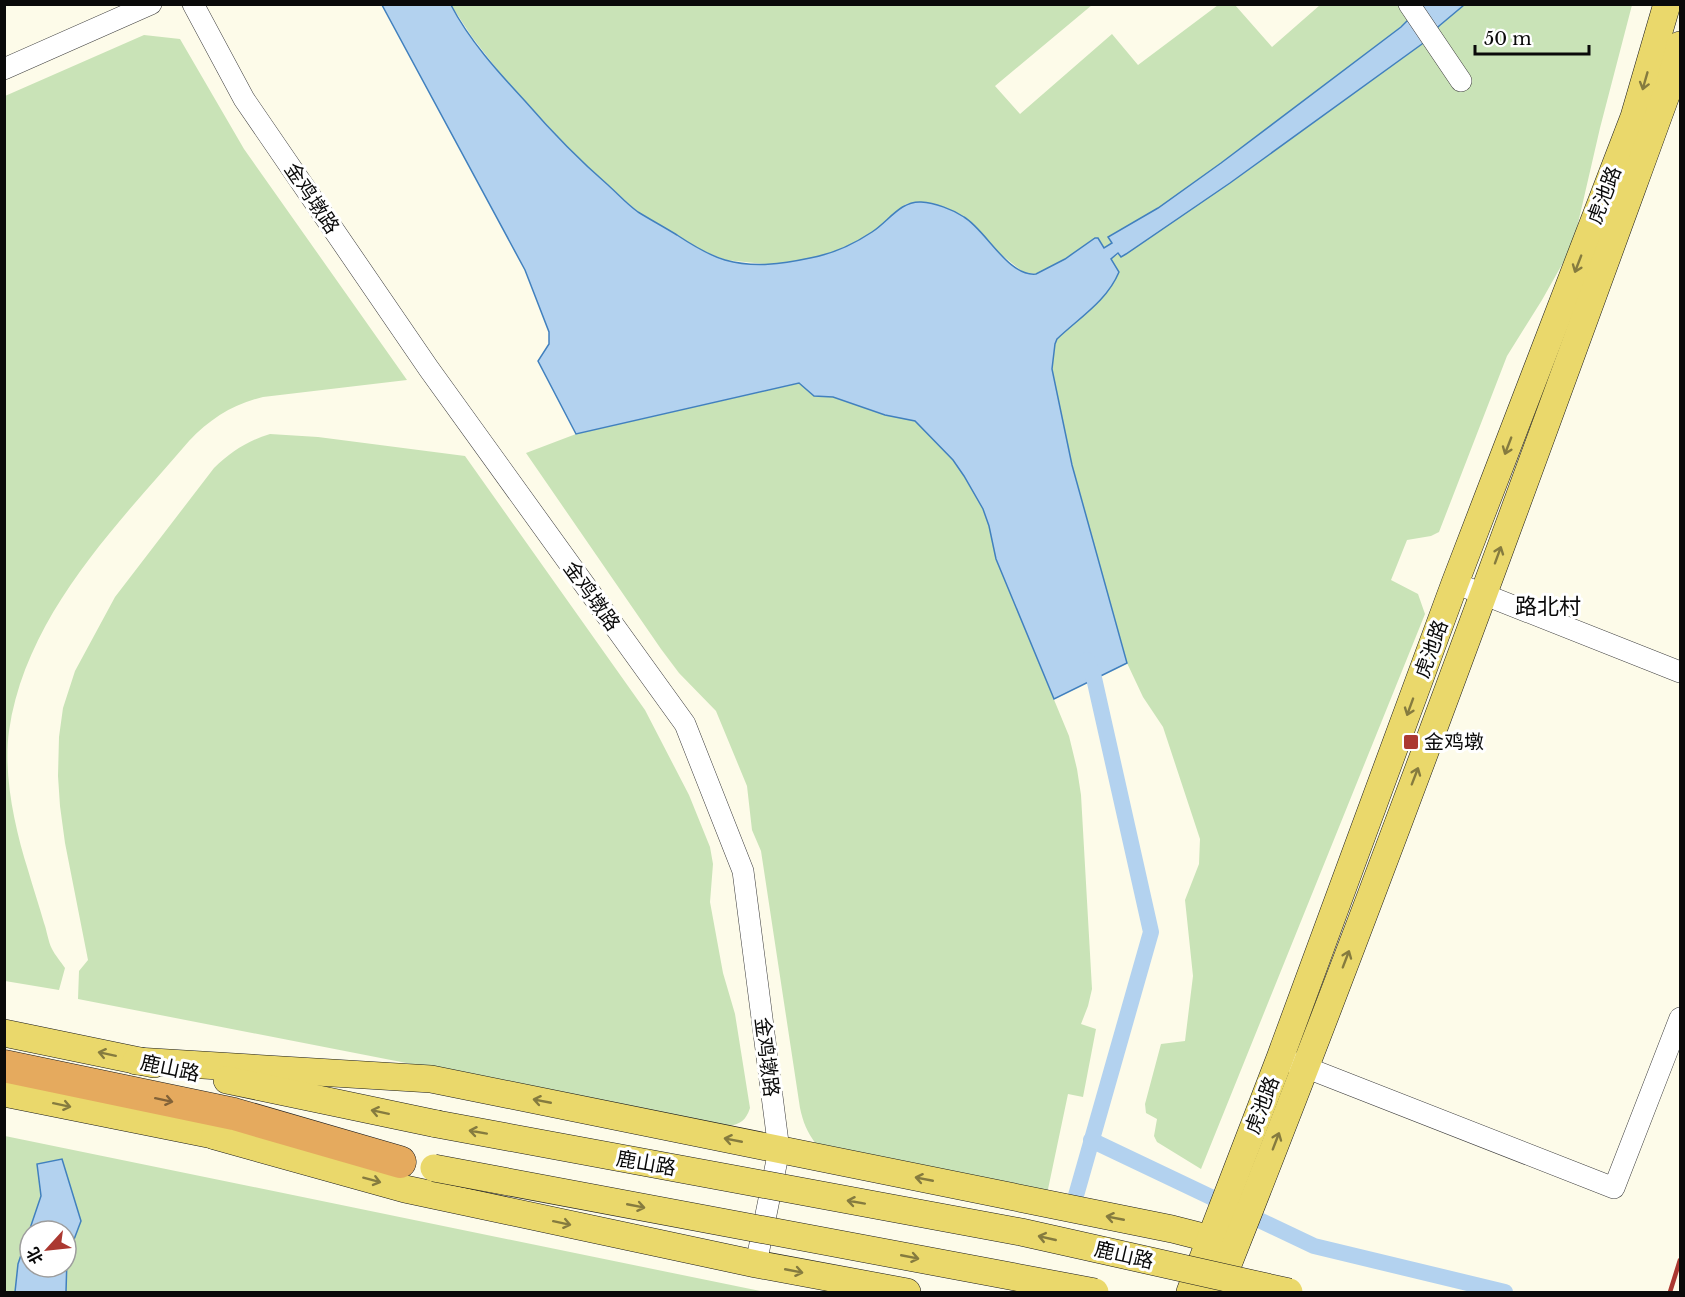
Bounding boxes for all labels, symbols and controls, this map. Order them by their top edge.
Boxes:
scale bar [1475,18,1589,56]
text: 50 m [1484,28,1532,50]
one-way arrow [1639,71,1650,90]
street label: 金鸡墩路 [280,158,344,238]
street label: 虎池路 [1582,163,1626,227]
one-way arrow [1572,254,1583,273]
one-way arrow [1501,436,1512,455]
one-way arrow [1493,546,1504,564]
street label: 金鸡墩路 [559,557,625,635]
district label: 路北村 [1515,593,1581,620]
street label: 虎池路 [1409,617,1453,681]
one-way arrow [1403,697,1414,716]
place label: 金鸡墩 [1424,730,1484,754]
marker: 金鸡墩 [1402,733,1420,751]
one-way arrow [1410,768,1421,786]
one-way arrow [1341,950,1352,969]
street label: 金鸡墩路 [750,1016,784,1098]
one-way arrow [98,1048,117,1060]
street label: 鹿山路 [138,1050,202,1086]
street label: 虎池路 [1240,1073,1284,1137]
one-way arrow [154,1095,174,1106]
one-way arrow [533,1095,552,1106]
one-way arrow [52,1100,71,1111]
one-way arrow [371,1106,390,1117]
one-way arrow [469,1126,488,1137]
one-way arrow [1271,1132,1282,1151]
one-way arrow [724,1134,743,1145]
street label: 鹿山路 [614,1146,678,1180]
one-way arrow [915,1173,934,1184]
one-way arrow [362,1174,381,1186]
one-way arrow [846,1196,866,1207]
one-way arrow [626,1201,645,1212]
one-way arrow [1106,1212,1125,1223]
one-way arrow [553,1217,572,1229]
north arrow [18,1219,78,1279]
one-way arrow [1038,1232,1057,1243]
street label: 鹿山路 [1092,1237,1156,1273]
text: 北 [22,1244,47,1267]
one-way arrow [900,1252,920,1263]
one-way arrow [784,1266,804,1277]

